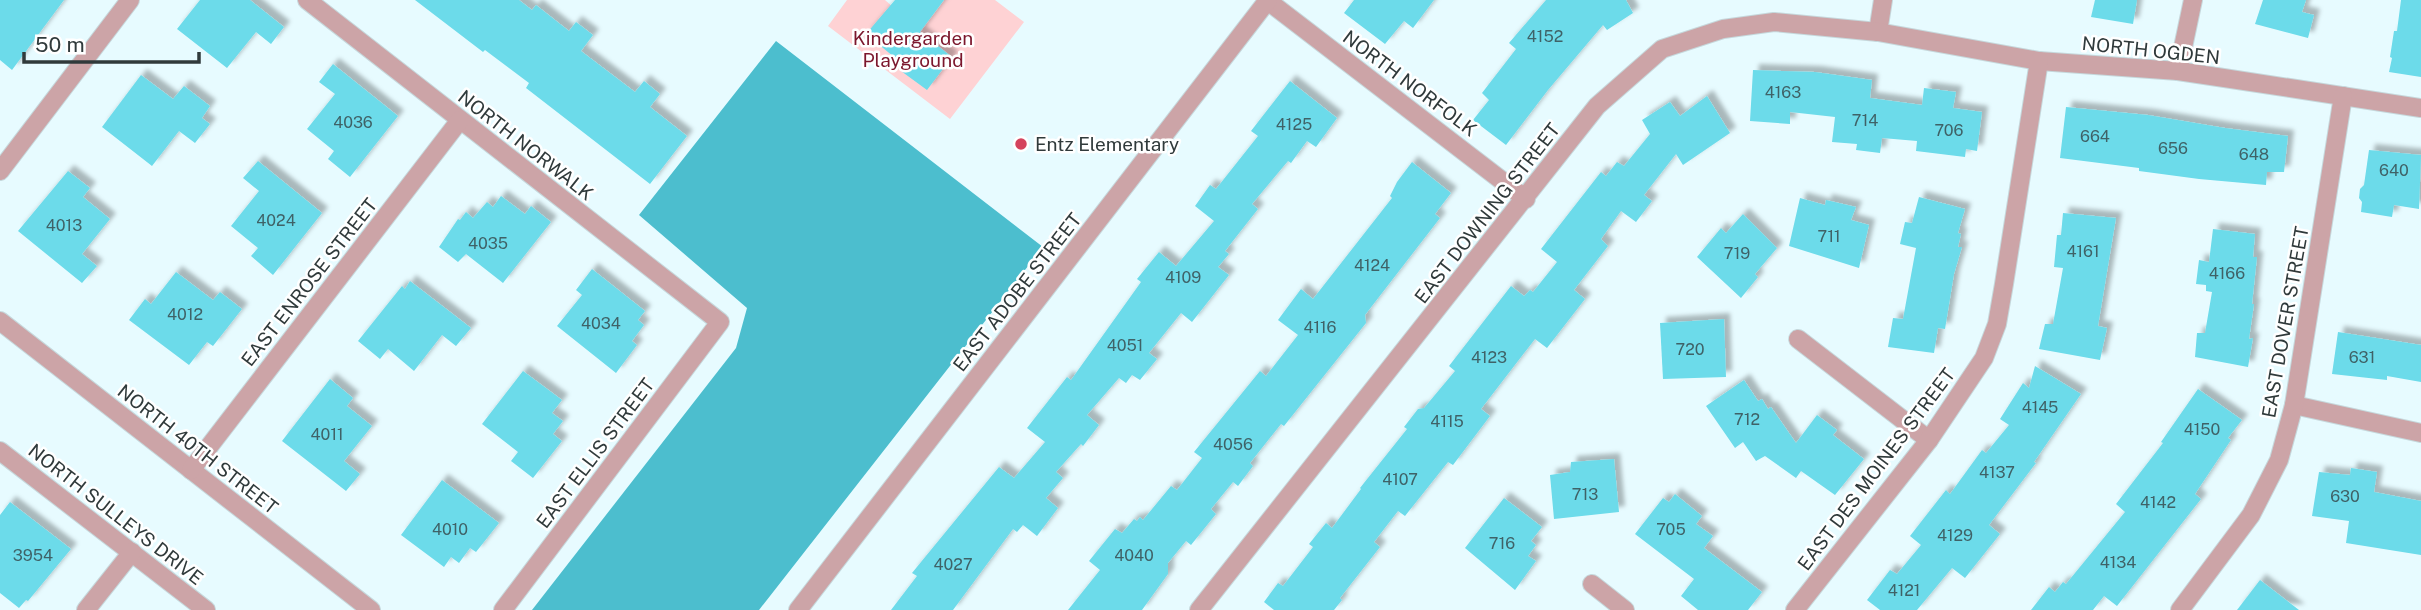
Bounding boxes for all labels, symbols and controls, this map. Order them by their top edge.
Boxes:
scale bar [24,21,200,65]
street label: NORTH NORFOLK [1339,26,1481,140]
park label: Kindergarden Playground [853,27,973,71]
house number: 4152 [1527,27,1563,46]
text: 50 m [35,32,85,57]
street label: NORTH OGDEN [2081,32,2221,68]
house number: 4163 [1765,83,1801,102]
street label: NORTH NORWALK [454,85,598,205]
house number: 714 [1852,111,1878,130]
house number: 4036 [333,113,373,132]
house number: 4125 [1276,115,1312,134]
street label: EAST DOWNING STREET [1410,119,1564,307]
house number: 706 [1935,121,1964,140]
house number: 664 [2080,127,2110,146]
place label: Entz Elementary [1035,133,1179,155]
marker: Entz Elementary [1013,136,1029,152]
house number: 656 [2158,139,2188,158]
house number: 648 [2239,145,2269,164]
house number: 640 [2379,161,2409,180]
street label: EAST ENROSE STREET [237,194,381,370]
street label: EAST ADOBE STREET [948,208,1086,376]
house number: 4024 [256,211,296,230]
house number: 4013 [46,216,82,235]
street label: EAST DOVER STREET [2257,225,2313,419]
house number: 711 [1818,227,1840,246]
house number: 4035 [468,234,508,253]
house number: 4161 [2066,242,2100,261]
house number: 719 [1724,244,1750,263]
house number: 4124 [1354,256,1390,275]
house number: 4166 [2209,264,2245,283]
house number: 4109 [1165,268,1201,287]
house number: 4012 [167,305,203,324]
house number: 4034 [581,314,621,333]
house number: 4116 [1303,318,1337,337]
house number: 4051 [1107,336,1143,355]
house number: 720 [1675,340,1705,359]
house number: 4123 [1471,348,1507,367]
house number: 631 [2349,348,2375,367]
street label: EAST DES MOINES STREET [1793,364,1959,574]
street label: EAST ELLIS STREET [532,374,658,532]
street label: NORTH 40TH STREET [114,380,282,518]
house number: 4145 [2022,398,2058,417]
house number: 712 [1734,410,1760,429]
house number: 4115 [1430,412,1464,431]
house number: 4150 [2184,420,2221,439]
house number: 4011 [311,425,343,444]
house number: 4056 [1213,435,1253,454]
street label: NORTH SULLEYS DRIVE [24,439,208,589]
house number: 4137 [1979,463,2015,482]
house number: 4107 [1382,470,1418,489]
house number: 713 [1572,485,1598,504]
house number: 630 [2330,487,2360,506]
house number: 4142 [2140,493,2176,512]
house number: 4010 [432,520,468,539]
house number: 705 [1656,520,1686,539]
house number: 4129 [1937,526,1973,545]
house number: 716 [1489,534,1515,553]
house number: 3954 [13,546,53,565]
house number: 4040 [1114,546,1154,565]
house number: 4134 [2100,553,2136,572]
house number: 4027 [934,555,973,574]
house number: 4121 [1888,581,1920,600]

